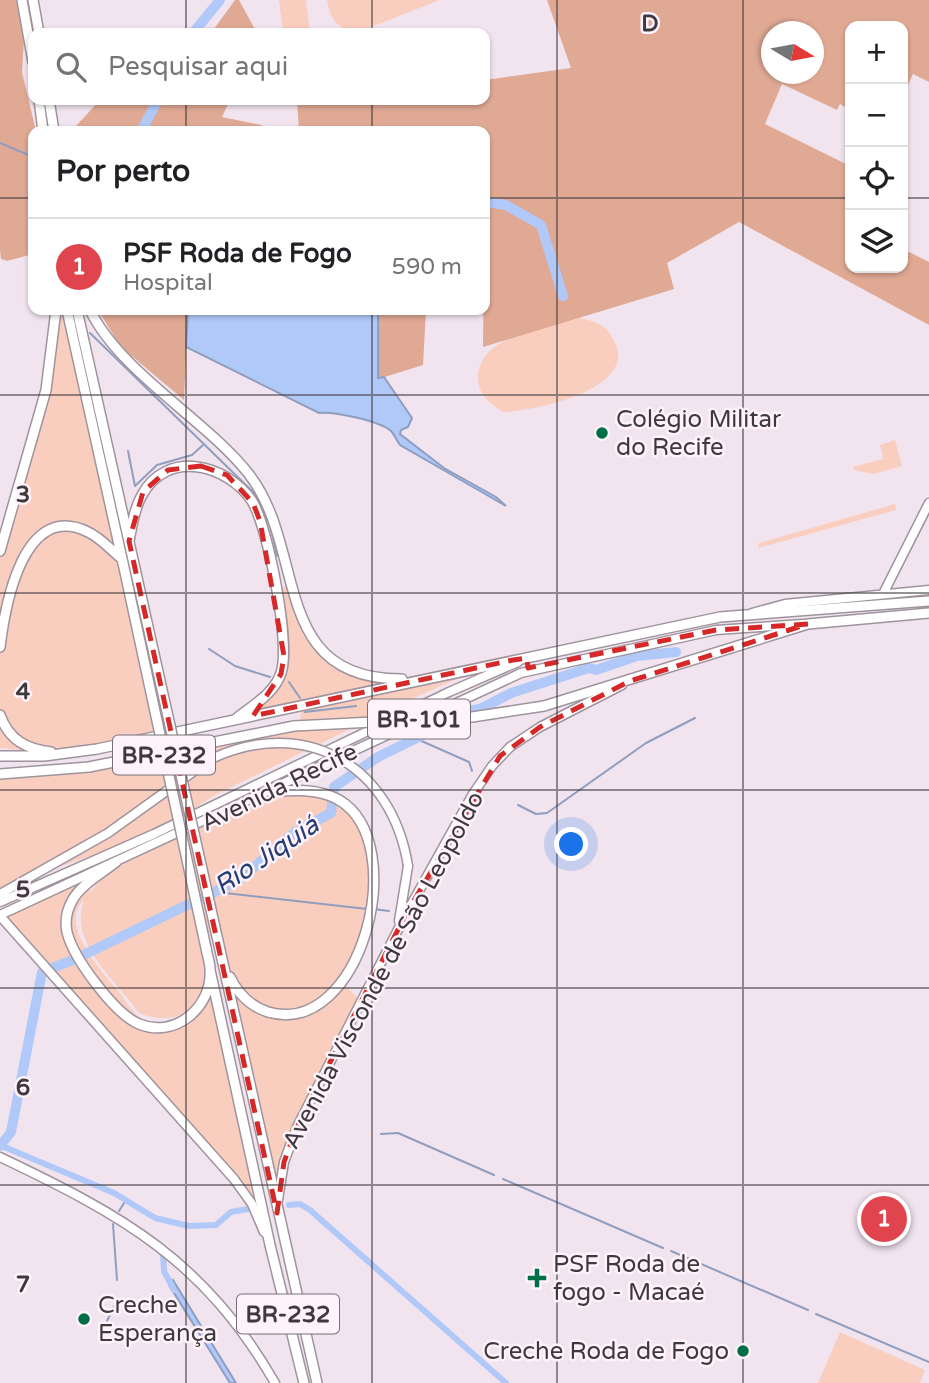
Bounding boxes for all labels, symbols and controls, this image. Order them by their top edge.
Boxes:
text: D [641,10,659,38]
north arrow [761,21,824,84]
map controls [845,21,908,273]
button: + [845,21,908,84]
search box [28,28,490,105]
icon: search [52,48,90,86]
text: Pesquisar aqui [108,51,288,82]
button: − [845,84,908,147]
button: locate [845,147,908,210]
text: Por perto [56,153,190,190]
button: layers [845,210,908,273]
text: PSF Roda de Fogo [123,238,352,269]
text: 1 [72,253,86,281]
text: 590 m [392,253,462,281]
text: Hospital [123,269,213,297]
place label: Colégio Militar do Recife [616,405,782,462]
marker: Colégio Militar do Recife [594,425,610,441]
text: 3 [16,481,30,509]
text: 4 [16,678,31,706]
road number: BR-101 [368,699,470,738]
road number: BR-232 [113,736,215,775]
street label: Avenida Recife [196,737,362,838]
street label: Avenida Visconde de São Leopoldo [277,786,490,1154]
water label: Rio Jiquiá [208,808,326,902]
your location [554,827,588,861]
text: 5 [16,876,30,904]
text: 6 [16,1074,30,1102]
pin: 1 [861,1193,907,1245]
place label: PSF Roda de fogo - Macaé [553,1250,705,1307]
marker: PSF Roda de fogo - Macaé [527,1268,547,1288]
text: 7 [16,1271,30,1299]
place label: Creche Esperança [98,1291,217,1348]
road number: BR-232 [237,1294,339,1334]
marker: Creche Esperança [76,1311,92,1327]
place label: Creche Roda de Fogo [483,1337,729,1366]
marker: Creche Roda de Fogo [735,1343,751,1359]

